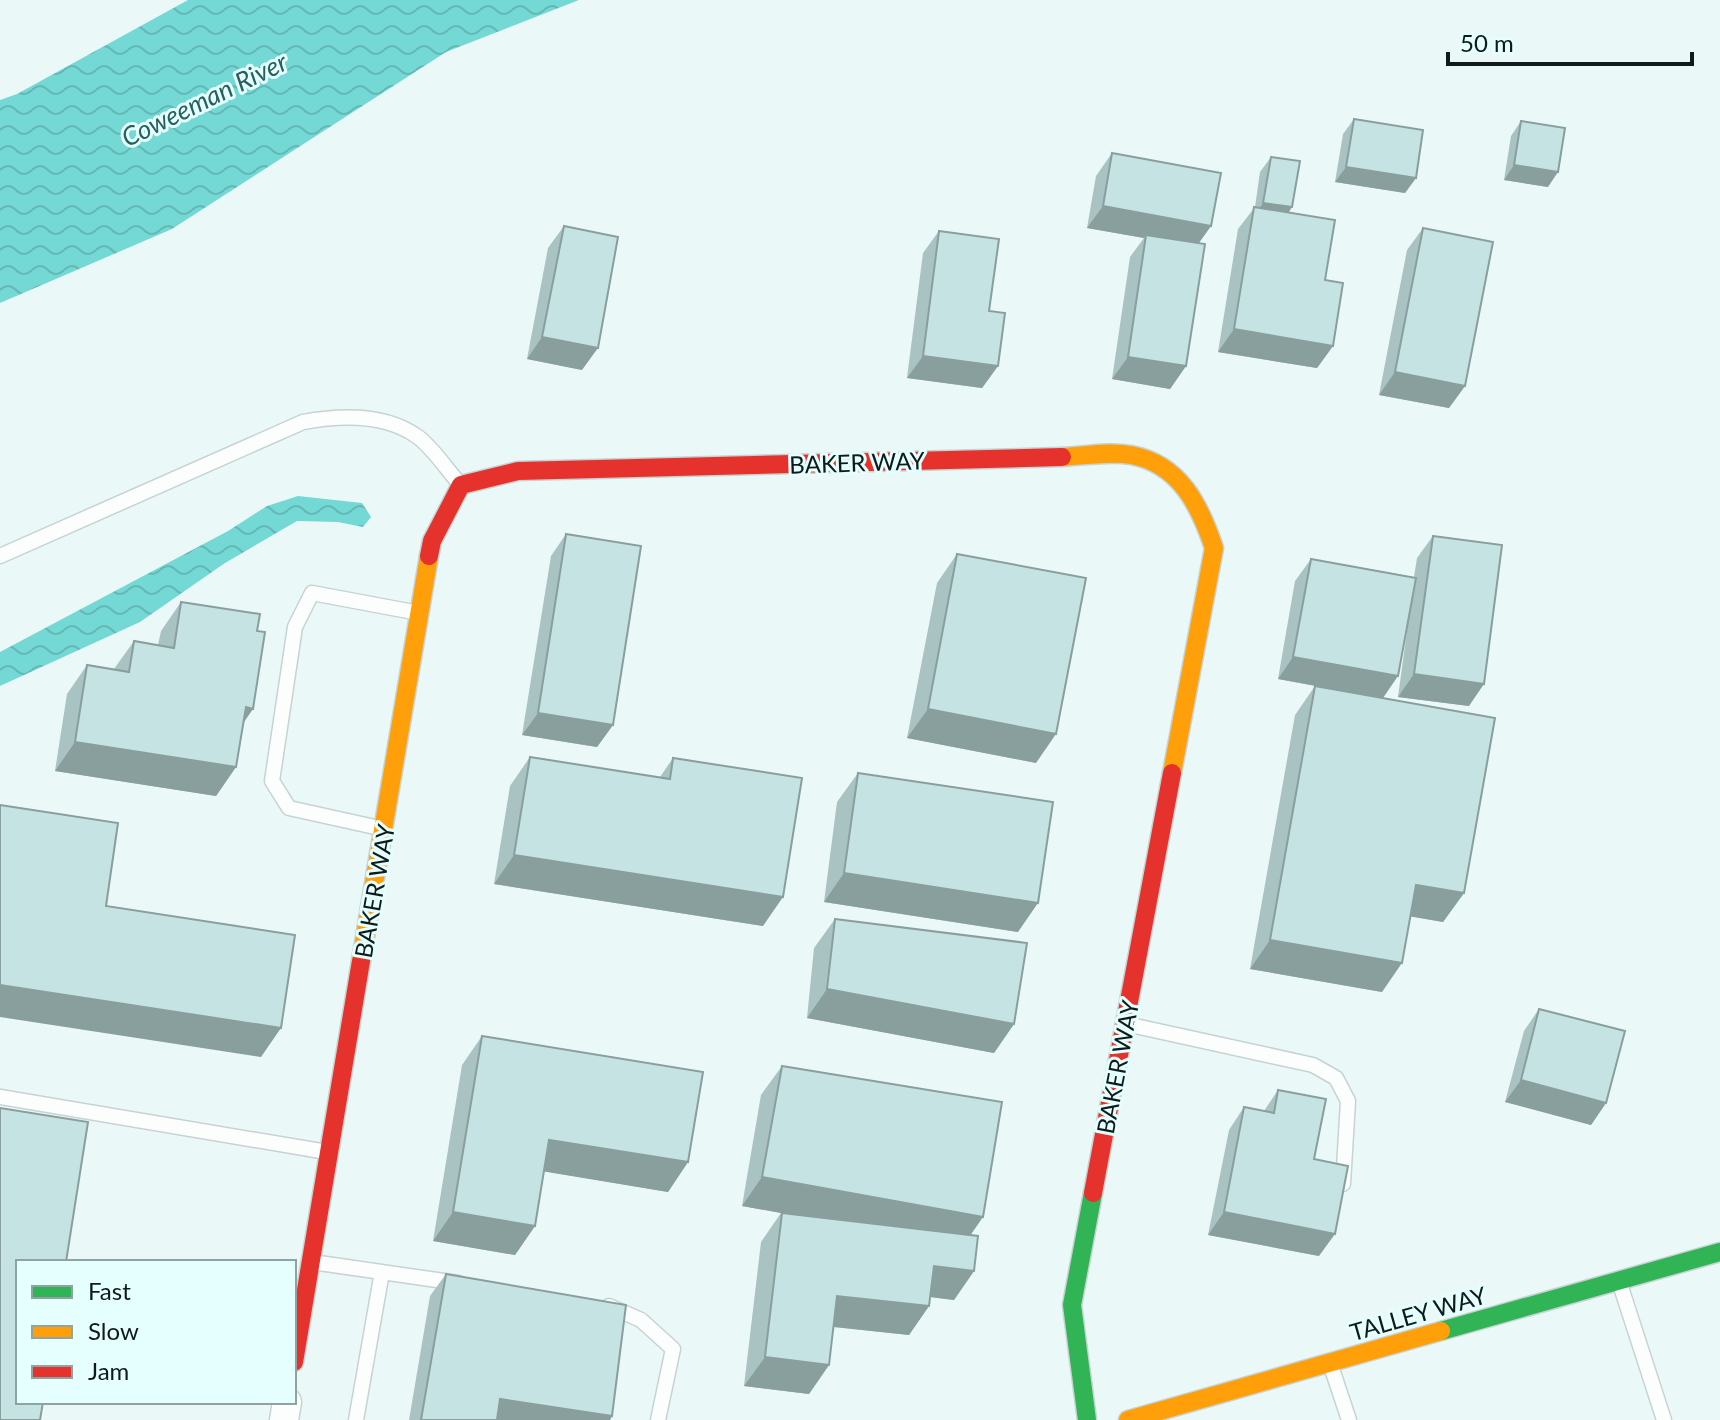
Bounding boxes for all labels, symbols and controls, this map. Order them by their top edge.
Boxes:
scale bar [1448,16,1692,66]
text: 50 m [1460,28,1514,57]
water label: Coweeman River [116,45,293,153]
street label: BAKER WAY [789,445,925,479]
street label: BAKER WAY [348,822,400,960]
street label: BAKER WAY [1090,998,1144,1136]
legend [16,1260,296,1404]
text: Fast [88,1276,131,1305]
street label: TALLEY WAY [1346,1280,1490,1346]
text: Slow [88,1316,139,1345]
text: Jam [88,1356,129,1385]

